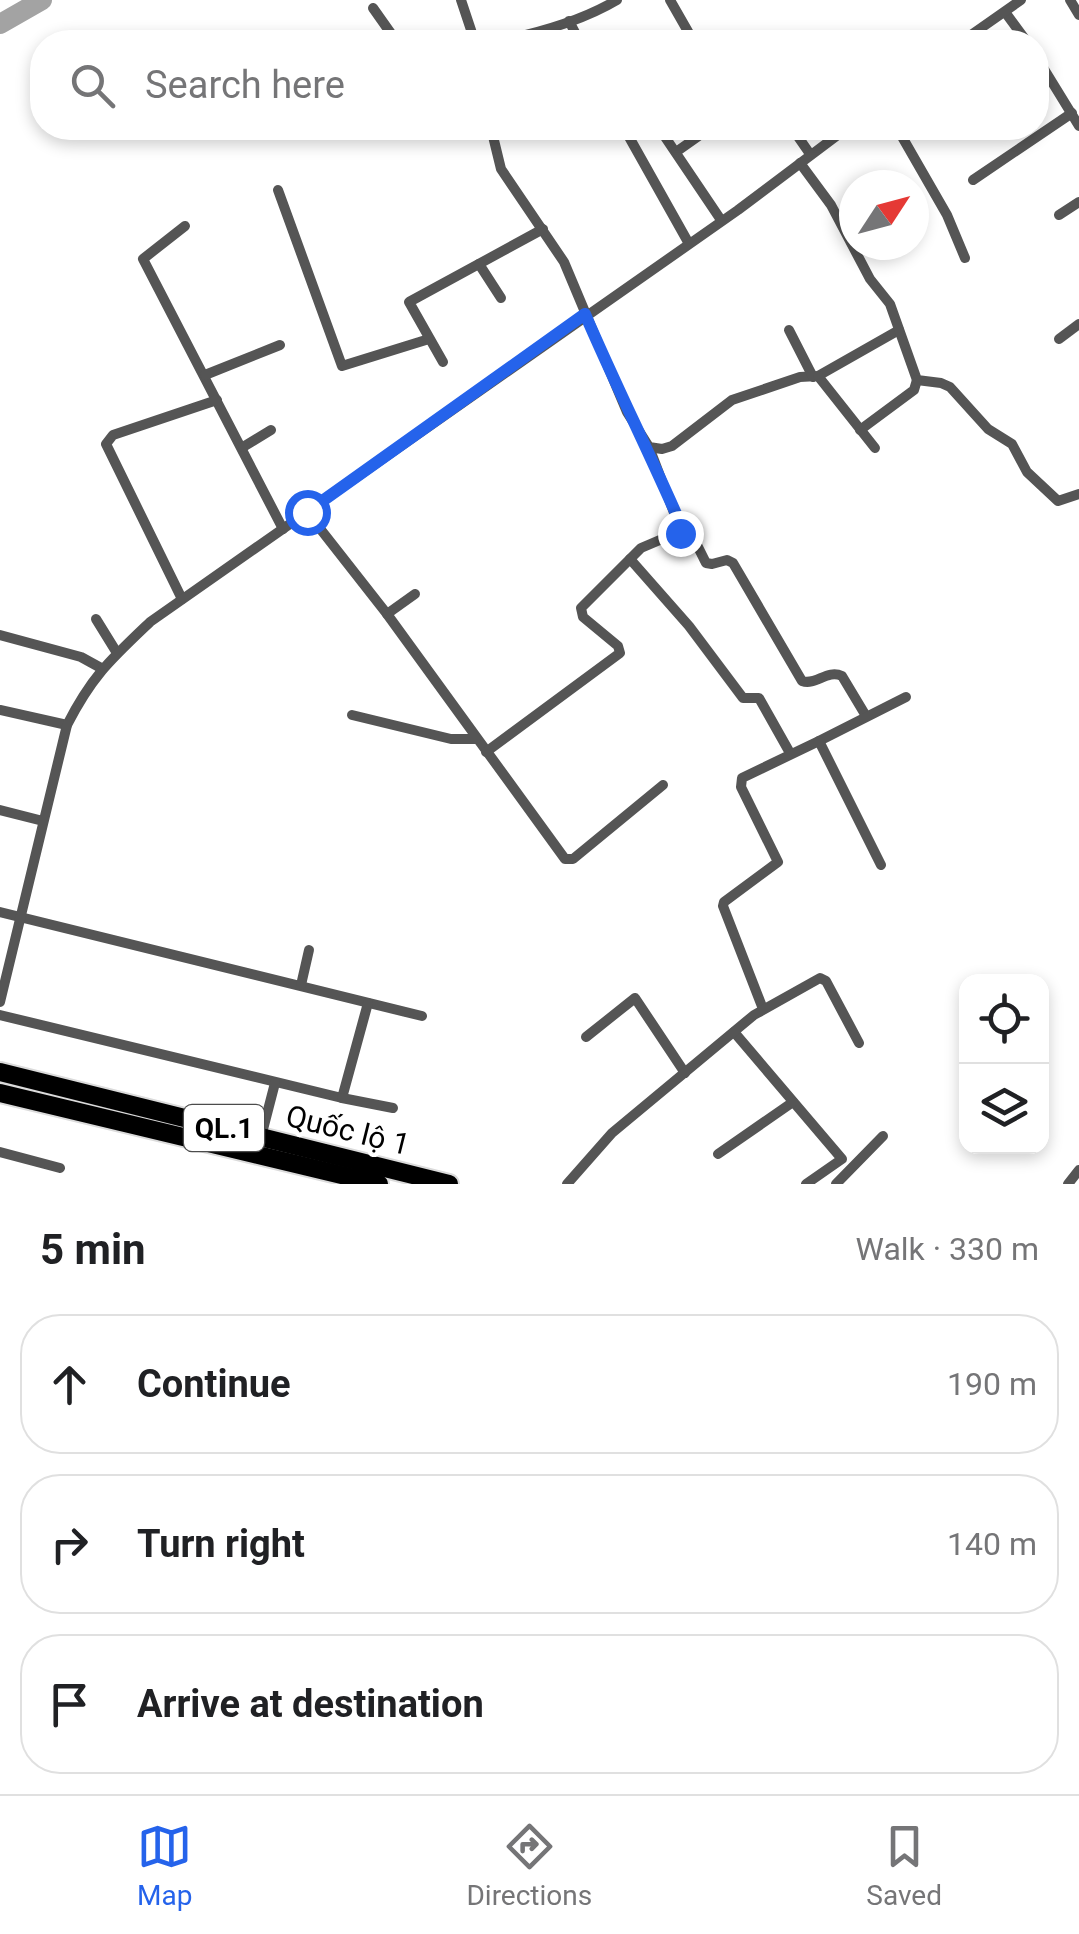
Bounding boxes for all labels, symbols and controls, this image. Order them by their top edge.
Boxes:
search box [30,30,1049,140]
icon: search [65,58,120,113]
text: Search here [145,63,345,107]
north arrow [839,170,929,260]
route start [285,490,331,536]
route end [658,511,704,557]
map controls [959,974,1049,1154]
button: locate [959,974,1049,1064]
button: layers [959,1064,1049,1154]
street label: Quốc lộ 1 [283,1098,413,1162]
road number: QL.1 [184,1105,264,1151]
text: 5 min [40,1225,146,1274]
text: Walk · 330 m [856,1230,1039,1268]
icon: ahead [42,1357,97,1412]
text: Continue [137,1362,291,1406]
text: 190 m [947,1365,1037,1403]
icon: right [42,1517,97,1572]
text: Turn right [137,1522,305,1566]
text: 140 m [947,1525,1037,1563]
icon: arrive [42,1677,97,1732]
text: Arrive at destination [137,1682,484,1726]
tab: Map [137,1819,192,1912]
tab: Directions [466,1819,592,1912]
tab: Saved [866,1819,942,1912]

